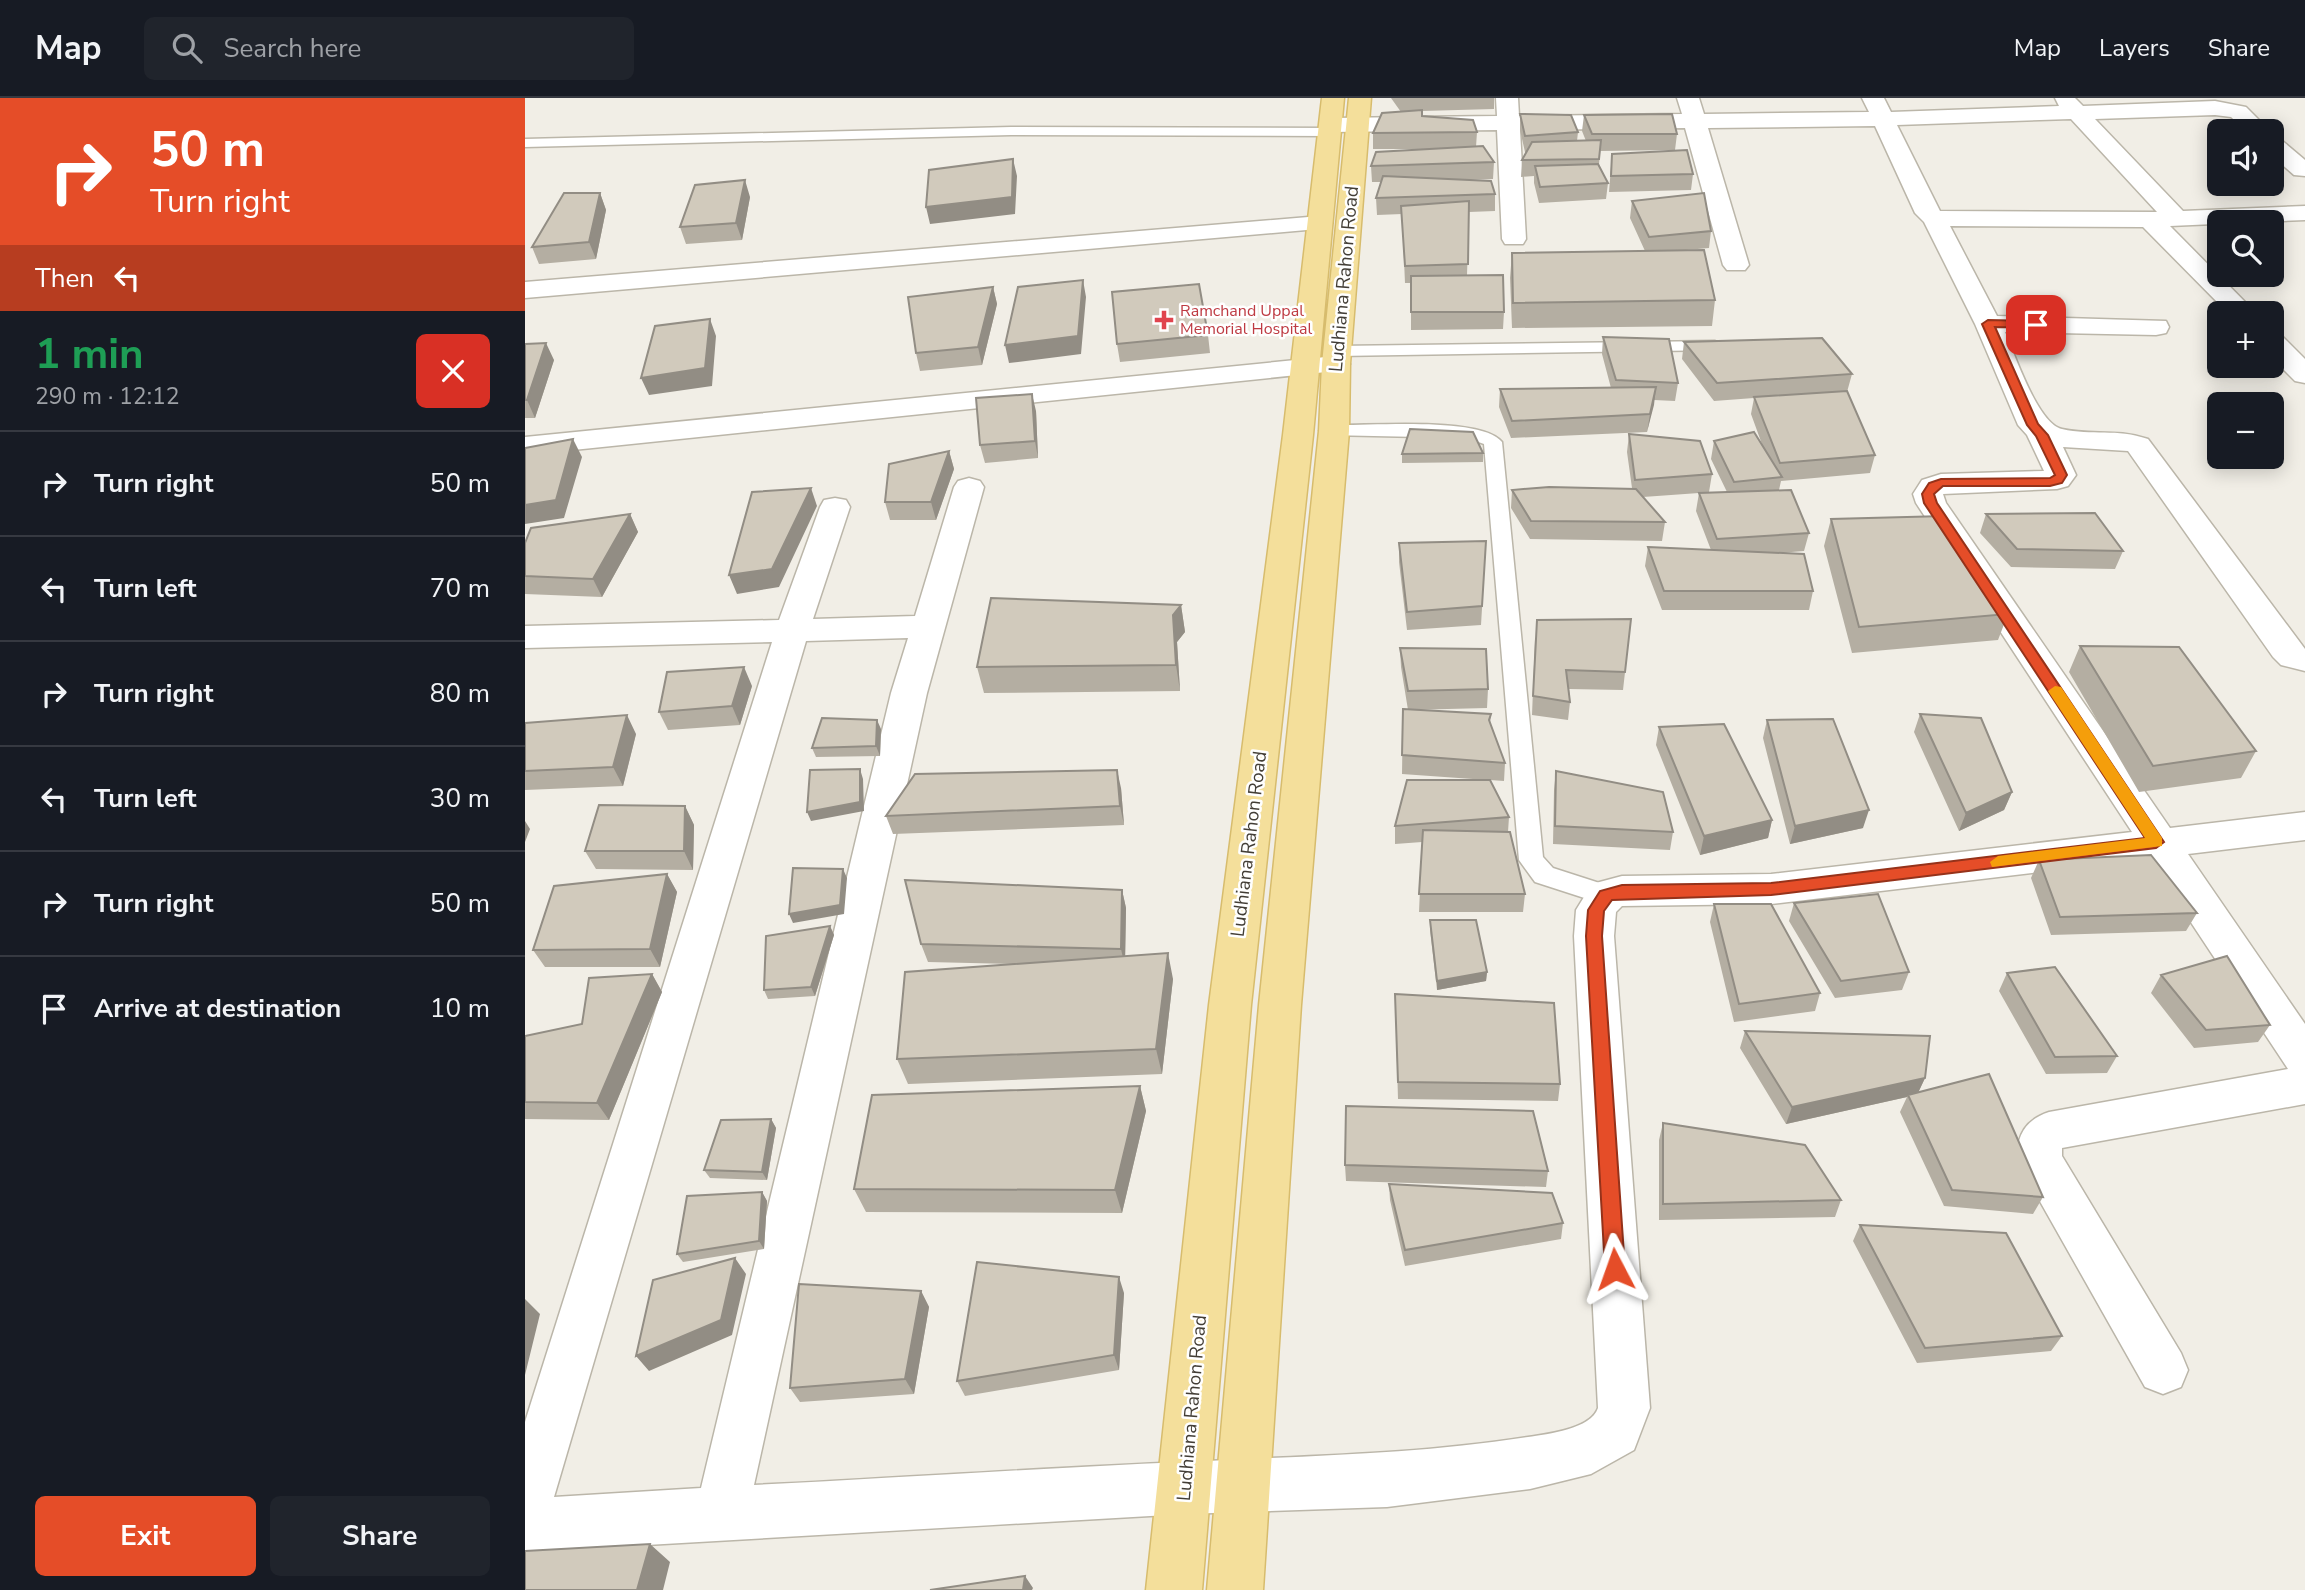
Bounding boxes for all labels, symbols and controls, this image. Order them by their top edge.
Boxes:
search box [144,17,634,80]
text: Map [35,26,102,71]
icon: search [168,29,206,67]
text: Search here [224,31,361,66]
text: Map [2014,32,2061,64]
text: Layers [2099,32,2170,64]
text: Share [2208,32,2270,64]
text: 50 m [150,116,265,183]
map controls [2207,119,2284,469]
button: sound [2207,119,2284,196]
icon: right [35,126,126,217]
text: Turn right [150,180,290,223]
street label: Ludhiana Rahon Road [1323,185,1365,373]
button: search [2207,210,2284,287]
icon: left [108,259,146,297]
text: Then [35,261,94,296]
pin [2006,295,2066,355]
place label: Ramchand Uppal Memorial Hospital [1180,300,1312,340]
button: + [2207,301,2284,378]
icon: arrive [2017,306,2055,344]
marker: Ramchand Uppal Memorial Hospital [1154,310,1174,330]
text: 1 min [35,326,144,383]
button: close [416,334,490,408]
text: 290 m · 12:12 [35,381,180,412]
button: − [2207,392,2284,469]
icon: right [35,465,73,503]
text: Turn right [94,466,213,501]
text: 50 m [430,466,490,501]
icon: left [35,570,73,608]
text: Turn left [94,571,197,606]
text: 70 m [430,571,490,606]
icon: right [35,675,73,713]
text: Turn right [94,676,213,711]
text: 80 m [430,676,490,711]
street label: Ludhiana Rahon Road [1225,750,1273,938]
icon: left [35,780,73,818]
text: Turn left [94,781,197,816]
text: 30 m [430,781,490,816]
icon: right [35,885,73,923]
text: Turn right [94,886,213,921]
text: 50 m [430,886,490,921]
icon: arrive [35,990,73,1028]
text: Arrive at destination [94,991,341,1026]
text: 10 m [430,991,490,1026]
position arrow [1578,1232,1652,1306]
street label: Ludhiana Rahon Road [1171,1314,1213,1502]
button: Exit [35,1496,256,1576]
button: Share [270,1496,490,1576]

